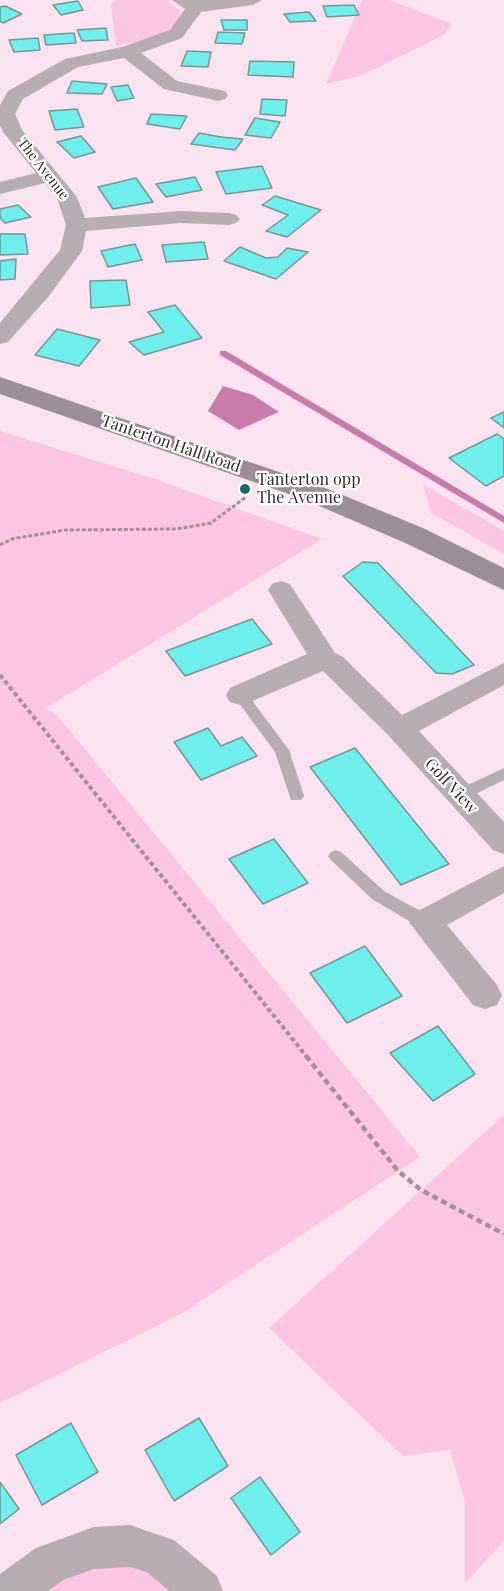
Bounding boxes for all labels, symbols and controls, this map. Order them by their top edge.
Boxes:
street label: The Avenue [14,135,72,203]
street label: Tanterton Hall Road [99,411,243,477]
place label: Tanterton opp The Avenue [257,470,360,508]
marker: Tanterton opp The Avenue [238,482,252,496]
street label: Golf View [421,754,481,818]

